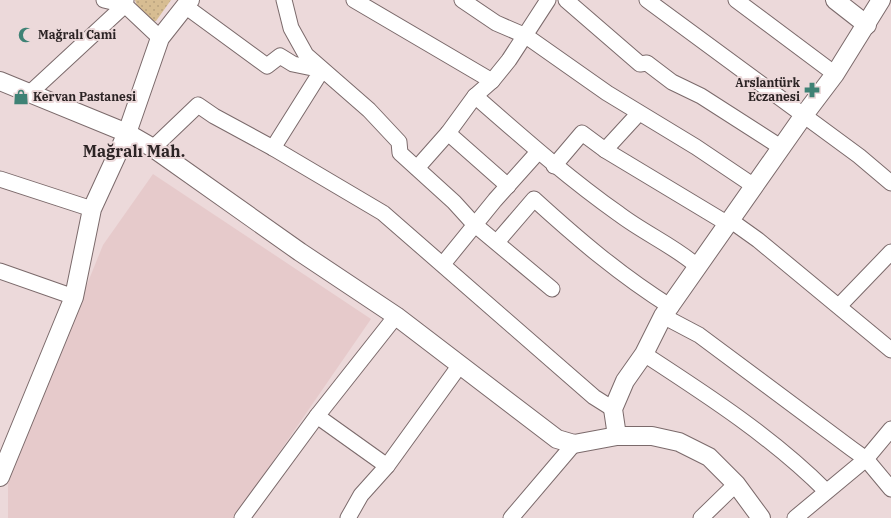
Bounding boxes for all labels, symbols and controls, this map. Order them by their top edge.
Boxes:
mosque icon: Mağralı Cami [17,26,35,44]
place label: Mağralı Cami [38,27,116,42]
place label: Arslantürk Eczanesi [735,75,801,104]
pharmacy icon: Arslantürk Eczanesi [803,81,821,99]
shop icon: Kervan Pastanesi [12,88,30,106]
place label: Kervan Pastanesi [33,89,136,104]
district label: Mağralı Mah. [83,141,185,161]

